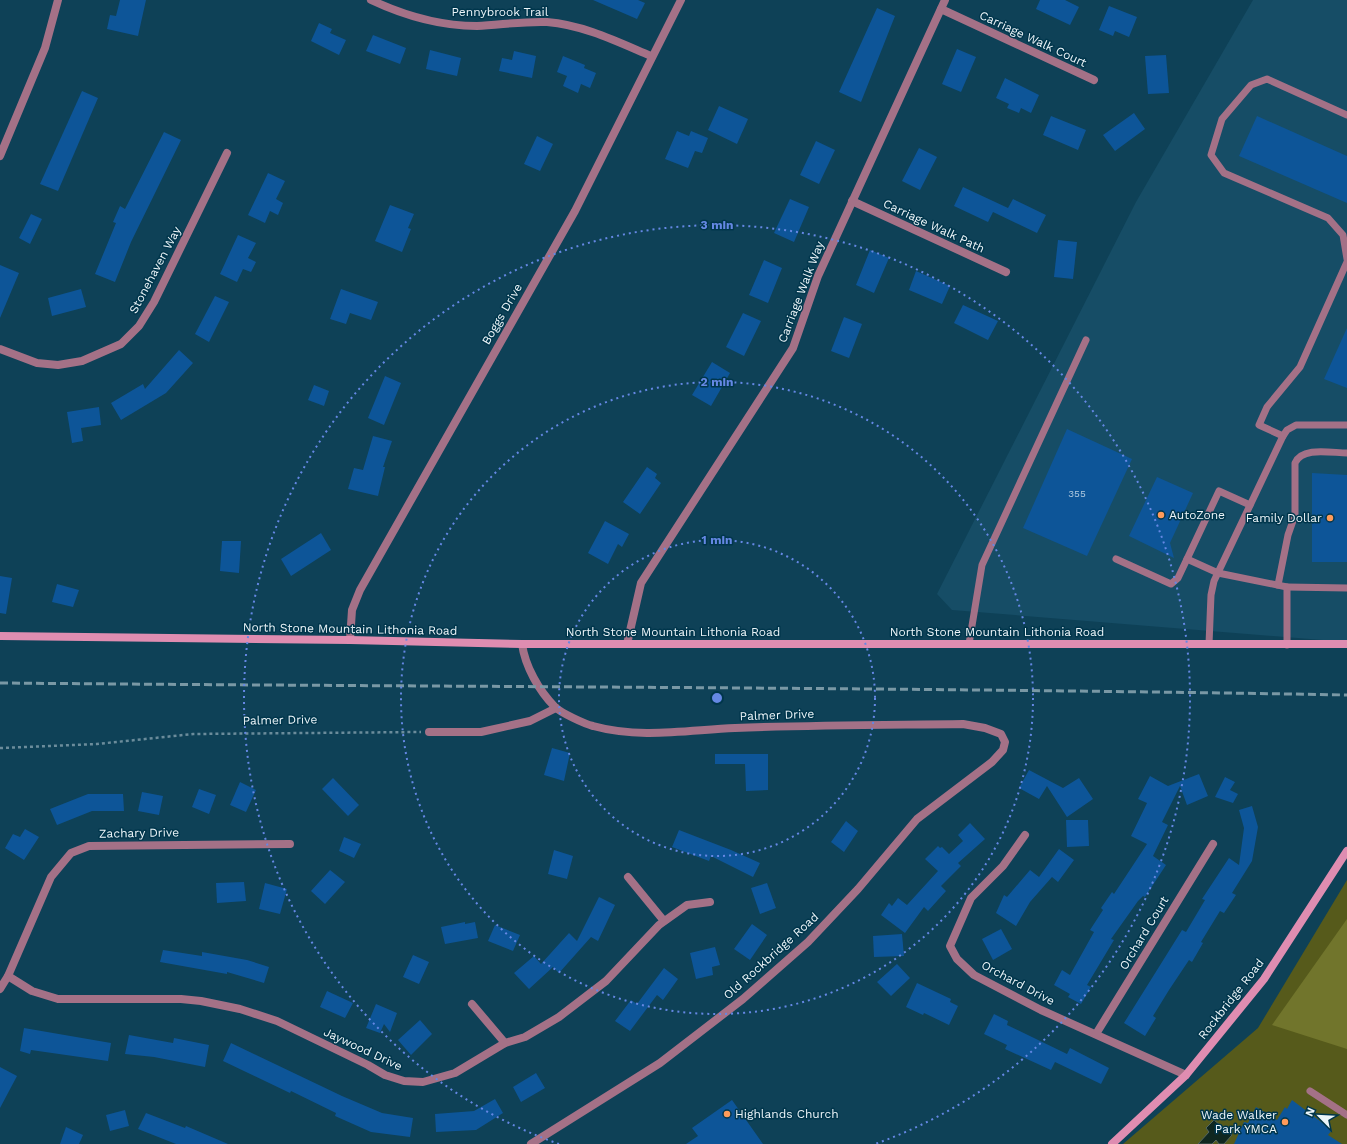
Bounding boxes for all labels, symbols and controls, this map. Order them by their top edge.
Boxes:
street label: Pennybrook Trail [452,5,549,19]
street label: Carriage Walk Court [977,8,1089,70]
street label: Carriage Walk Path [881,196,987,256]
text: 3 min [701,218,733,232]
street label: Stonehaven Way [126,223,184,316]
street label: Carriage Walk Way [775,239,827,345]
street label: Boggs Drive [479,281,525,347]
text: 2 min [701,375,733,389]
house number: 355 [1068,488,1086,499]
place label: AutoZone [1169,508,1225,522]
marker: AutoZone [1156,510,1166,520]
place label: Family Dollar [1246,511,1322,525]
marker: Family Dollar [1325,513,1335,523]
text: 1 min [702,533,732,547]
street label: North Stone Mountain Lithonia Road [243,620,457,638]
street label: North Stone Mountain Lithonia Road [566,625,780,639]
street label: North Stone Mountain Lithonia Road [890,625,1104,639]
centre of rings [710,691,724,705]
street label: Palmer Drive [739,707,815,723]
street label: Palmer Drive [243,712,318,728]
street label: Zachary Drive [99,825,179,841]
street label: Orchard Court [1117,894,1171,972]
street label: Old Rockbridge Road [721,910,821,1002]
street label: Rockbridge Road [1195,956,1267,1042]
street label: Orchard Drive [979,958,1057,1008]
street label: Jaywood Drive [322,1025,405,1073]
north arrow [1299,1096,1339,1136]
text: N [1303,1106,1318,1119]
place label: Highlands Church [735,1107,839,1121]
place label: Wade Walker Park YMCA [1201,1108,1277,1136]
marker: Highlands Church [722,1109,732,1119]
marker: Wade Walker Park YMCA [1280,1117,1290,1127]

